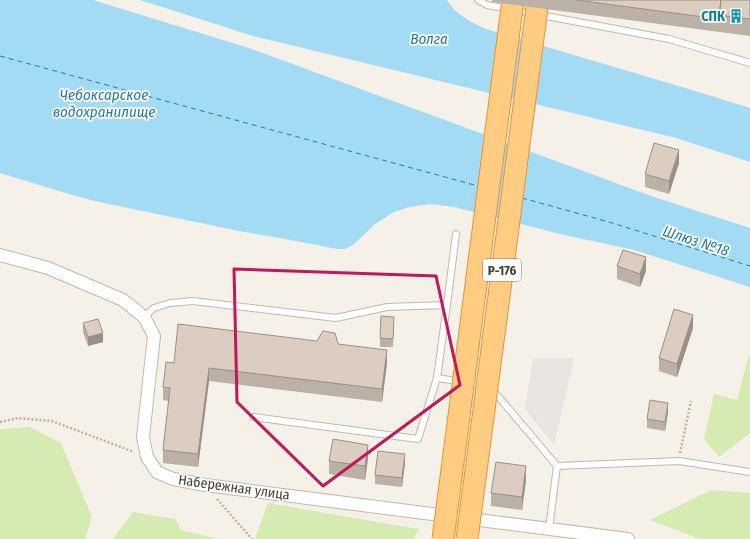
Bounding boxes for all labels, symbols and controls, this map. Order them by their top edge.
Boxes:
place label: СПК [701,8,726,25]
building icon: СПК [728,8,744,24]
water label: Волга [410,30,448,48]
water label: Чебоксарское водохранилище [53,86,155,121]
water label: Шлюз №18 [661,222,732,260]
road number: Р-176 [483,259,521,281]
street label: Набережная улица [177,471,291,504]

